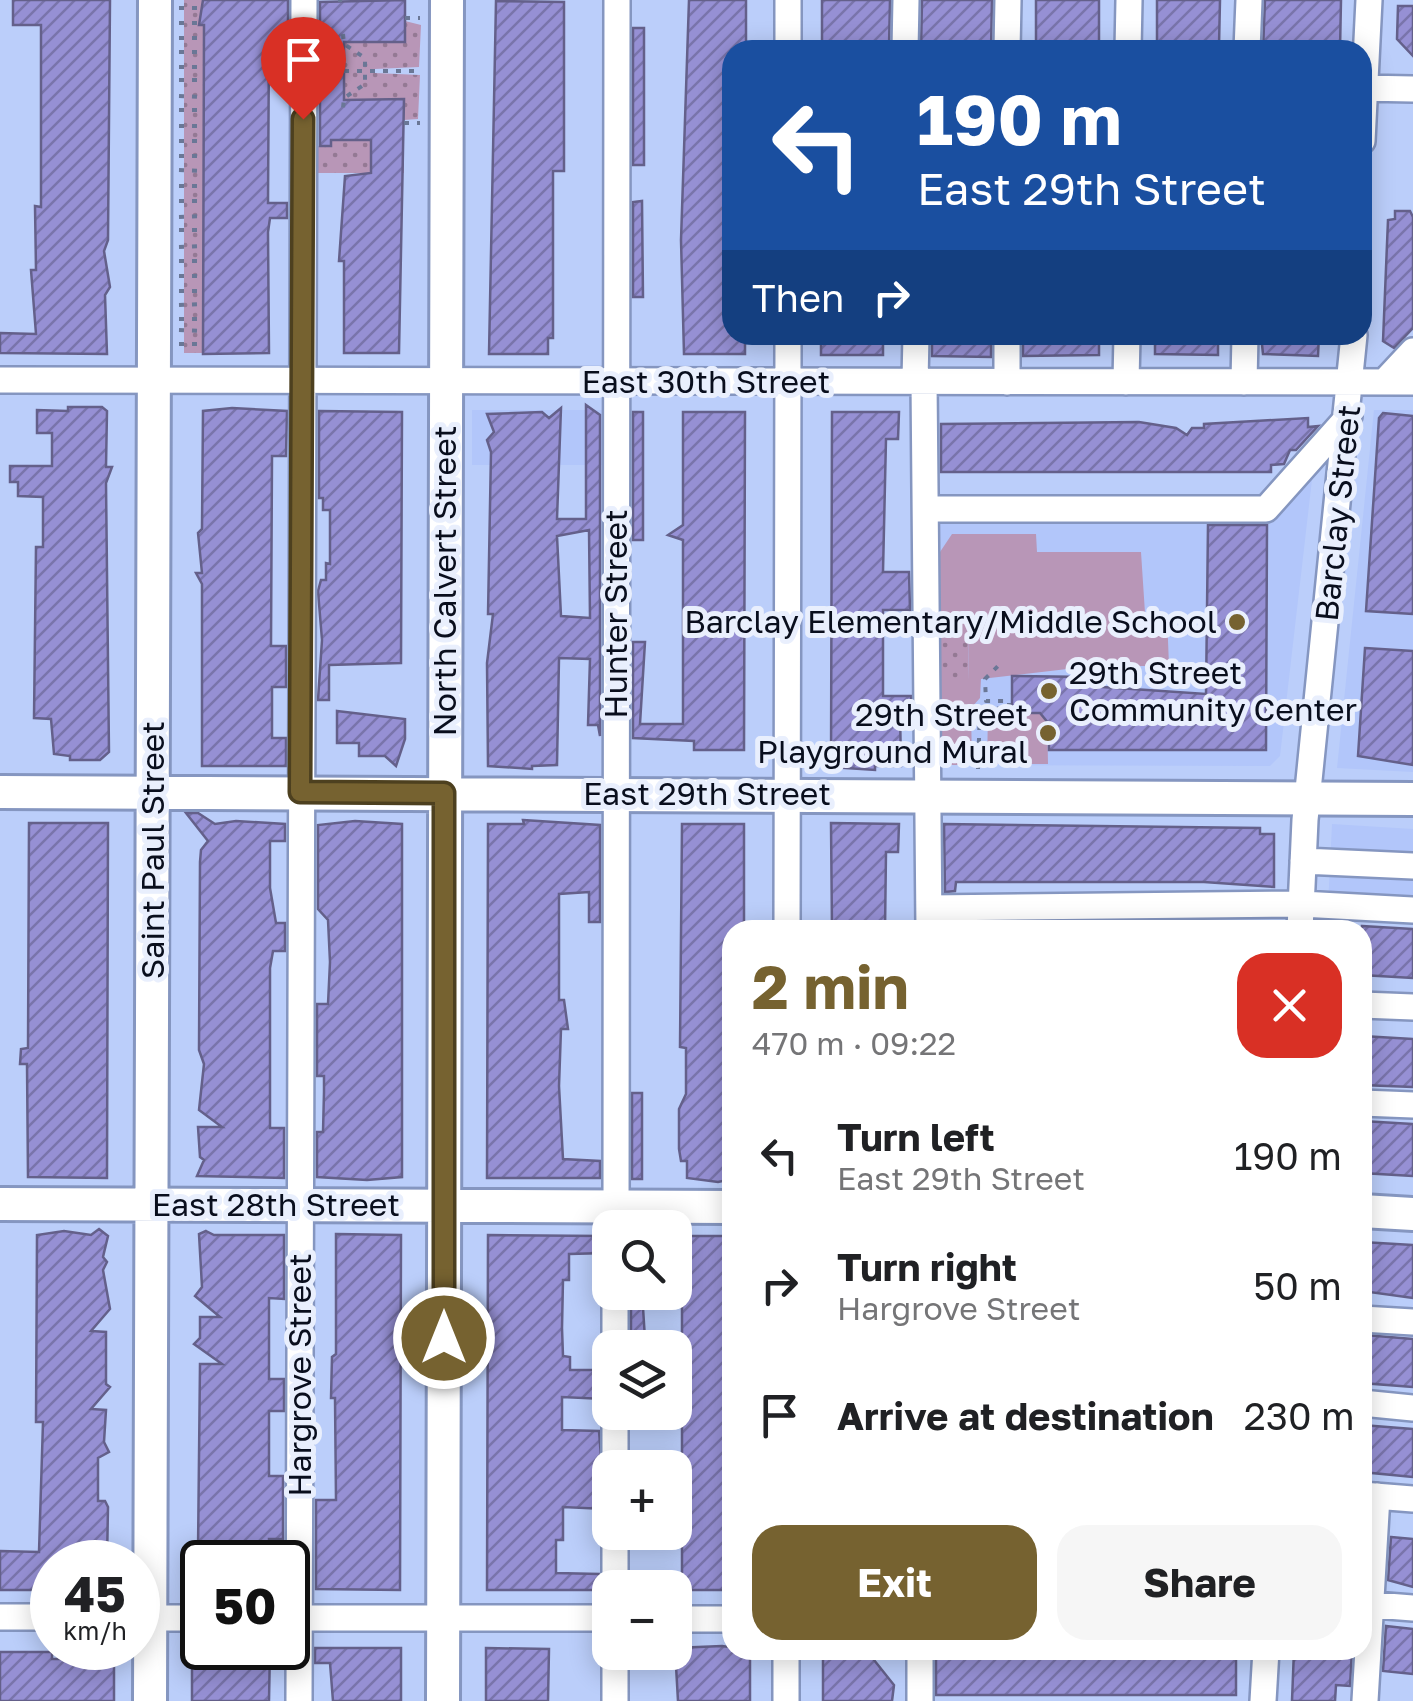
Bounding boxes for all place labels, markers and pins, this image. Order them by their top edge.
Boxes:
pin [261,17,346,120]
place label: Barclay Elementary/Middle School [684,602,1217,640]
marker: Barclay Elementary/Middle School [1226,611,1248,633]
place label: 29th Street Community Center [1069,653,1357,728]
marker: 29th Street Community Center [1038,680,1060,702]
place label: 29th Street Playground Mural [757,695,1028,770]
marker: 29th Street Playground Mural [1037,722,1059,744]

